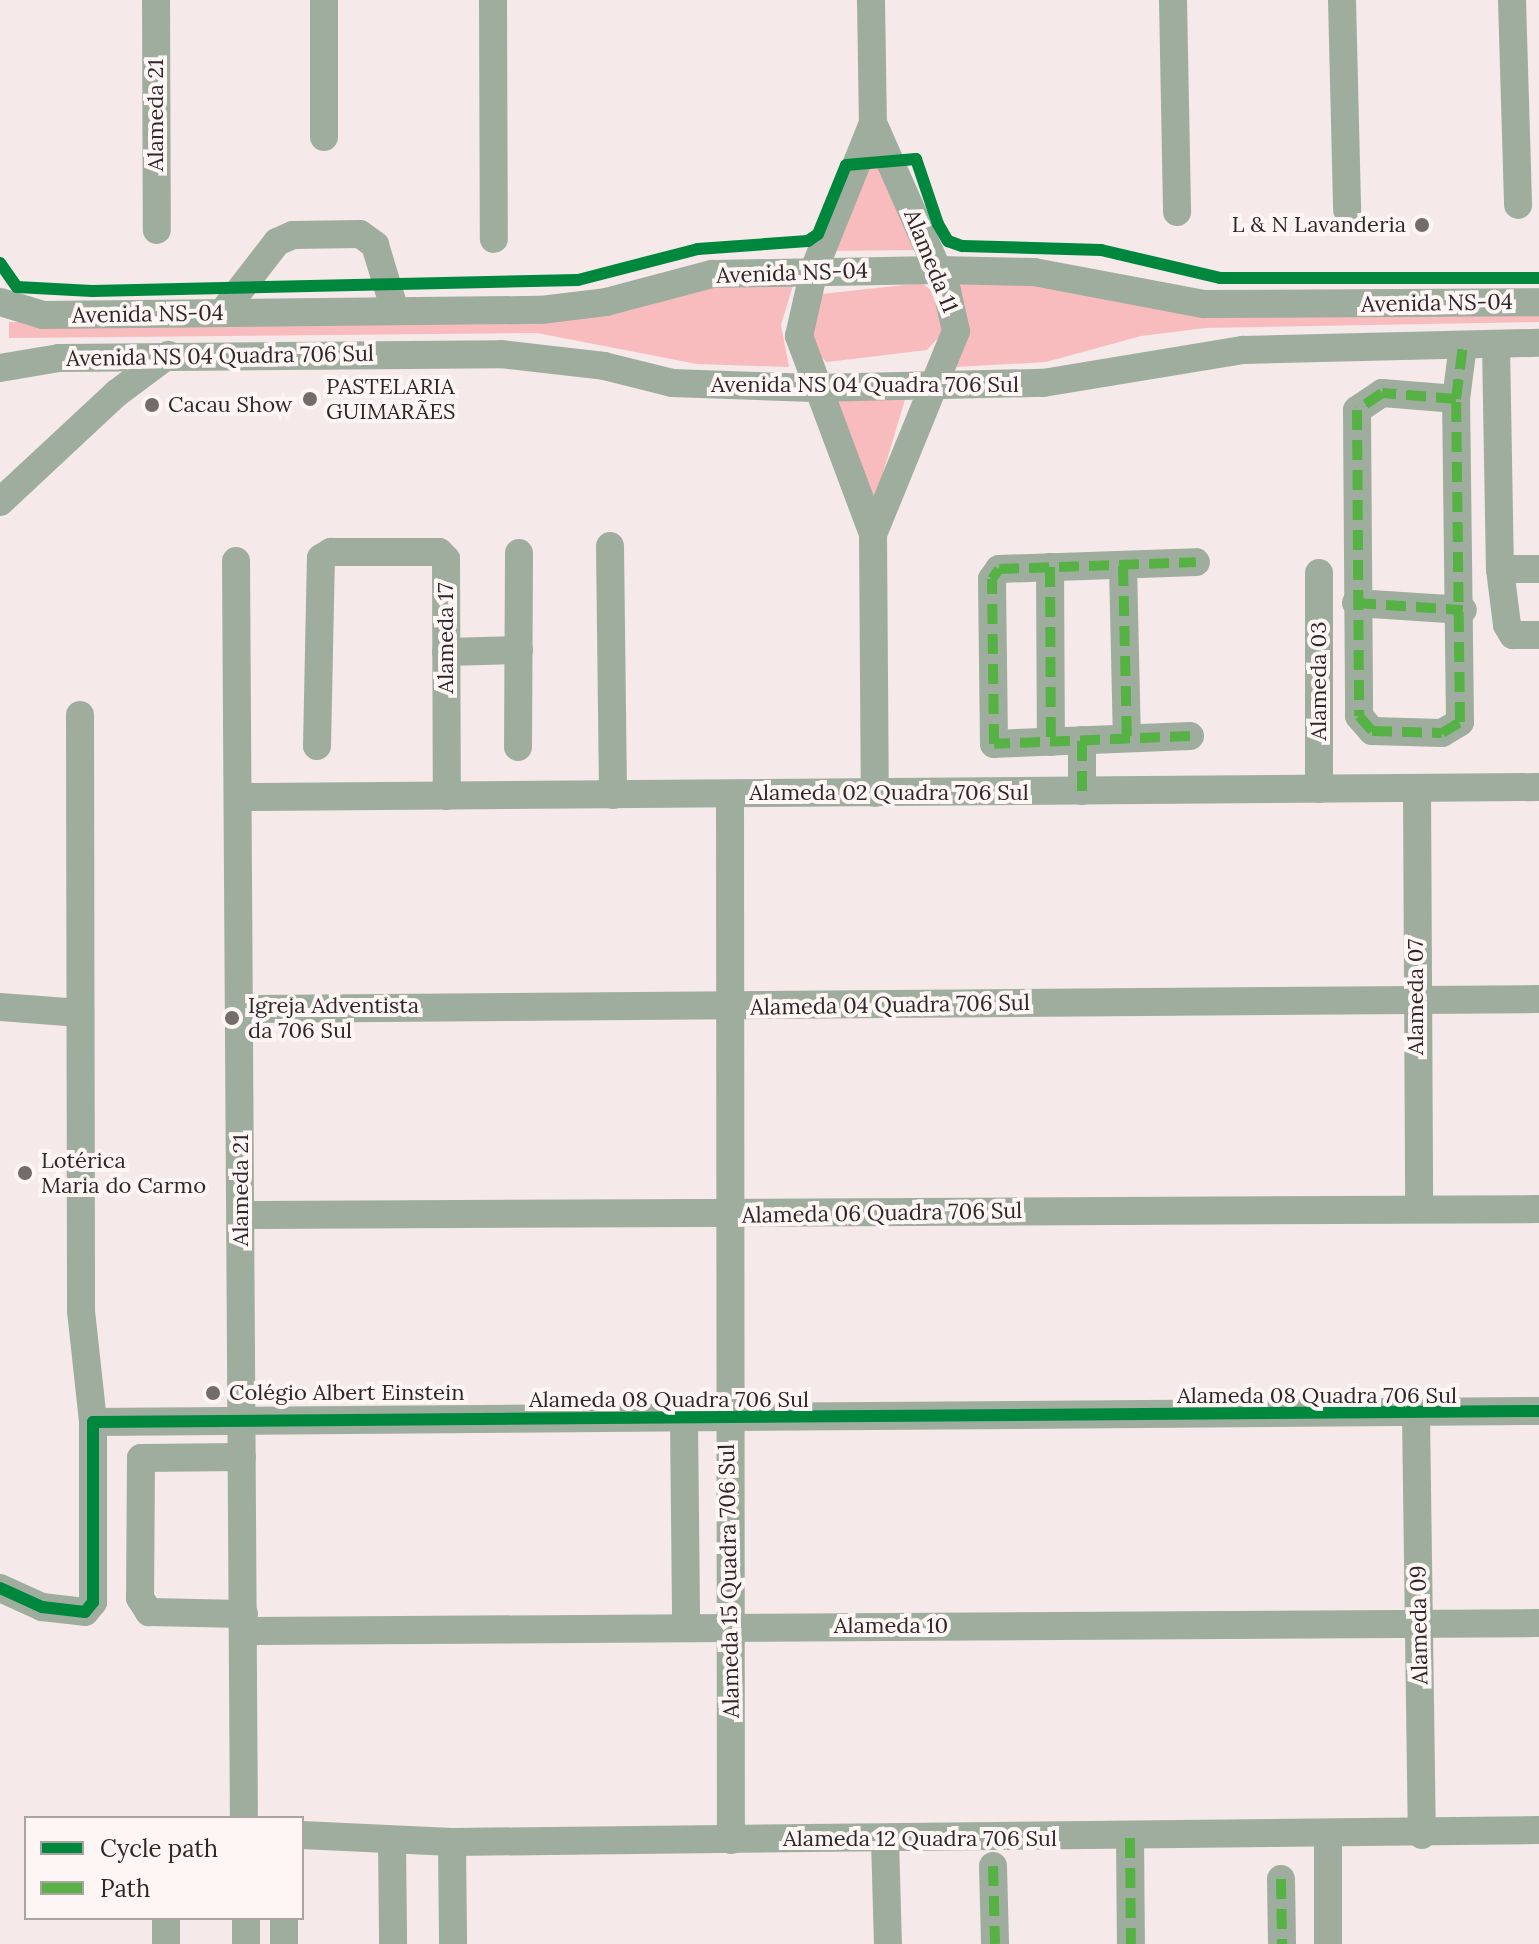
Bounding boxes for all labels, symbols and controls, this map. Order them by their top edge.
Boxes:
street label: Alameda 21 [143,59,169,171]
street label: Alameda 11 [898,206,964,316]
place label: L & N Lavanderia [1232,212,1406,238]
marker: L & N Lavanderia [1413,216,1431,234]
street label: Avenida NS-04 [716,257,868,289]
street label: Avenida NS-04 [1361,288,1513,318]
street label: Avenida NS-04 [72,299,224,329]
street label: Avenida NS 04 Quadra 706 Sul [66,340,374,372]
street label: Avenida NS 04 Quadra 706 Sul [711,372,1019,398]
place label: PASTELARIA GUIMARÃES [326,373,455,424]
marker: PASTELARIA GUIMARÃES [301,390,319,408]
place label: Cacau Show [168,392,292,418]
marker: Cacau Show [143,396,161,414]
street label: Alameda 17 [433,582,459,694]
street label: Alameda 03 [1306,622,1332,740]
street label: Alameda 02 Quadra 706 Sul [749,780,1029,806]
street label: Alameda 07 [1403,939,1429,1055]
street label: Alameda 04 Quadra 706 Sul [750,989,1030,1021]
place label: Igreja Adventista da 706 Sul [248,992,419,1044]
marker: Igreja Adventista da 706 Sul [223,1009,241,1027]
street label: Alameda 21 [228,1134,254,1246]
place label: Lotérica Maria do Carmo [41,1147,206,1198]
marker: Lotérica Maria do Carmo [16,1164,34,1182]
street label: Alameda 06 Quadra 706 Sul [742,1197,1022,1229]
place label: Colégio Albert Einstein [229,1380,465,1406]
street label: Alameda 08 Quadra 706 Sul [1177,1383,1457,1409]
marker: Colégio Albert Einstein [204,1384,222,1402]
street label: Alameda 08 Quadra 706 Sul [529,1387,809,1413]
street label: Alameda 15 Quadra 706 Sul [713,1444,745,1718]
street label: Alameda 09 [1405,1565,1433,1685]
street label: Alameda 10 [834,1613,948,1639]
legend [24,1816,304,1920]
street label: Alameda 12 Quadra 706 Sul [783,1826,1057,1852]
text: Cycle path [100,1833,218,1864]
text: Path [100,1873,150,1904]

